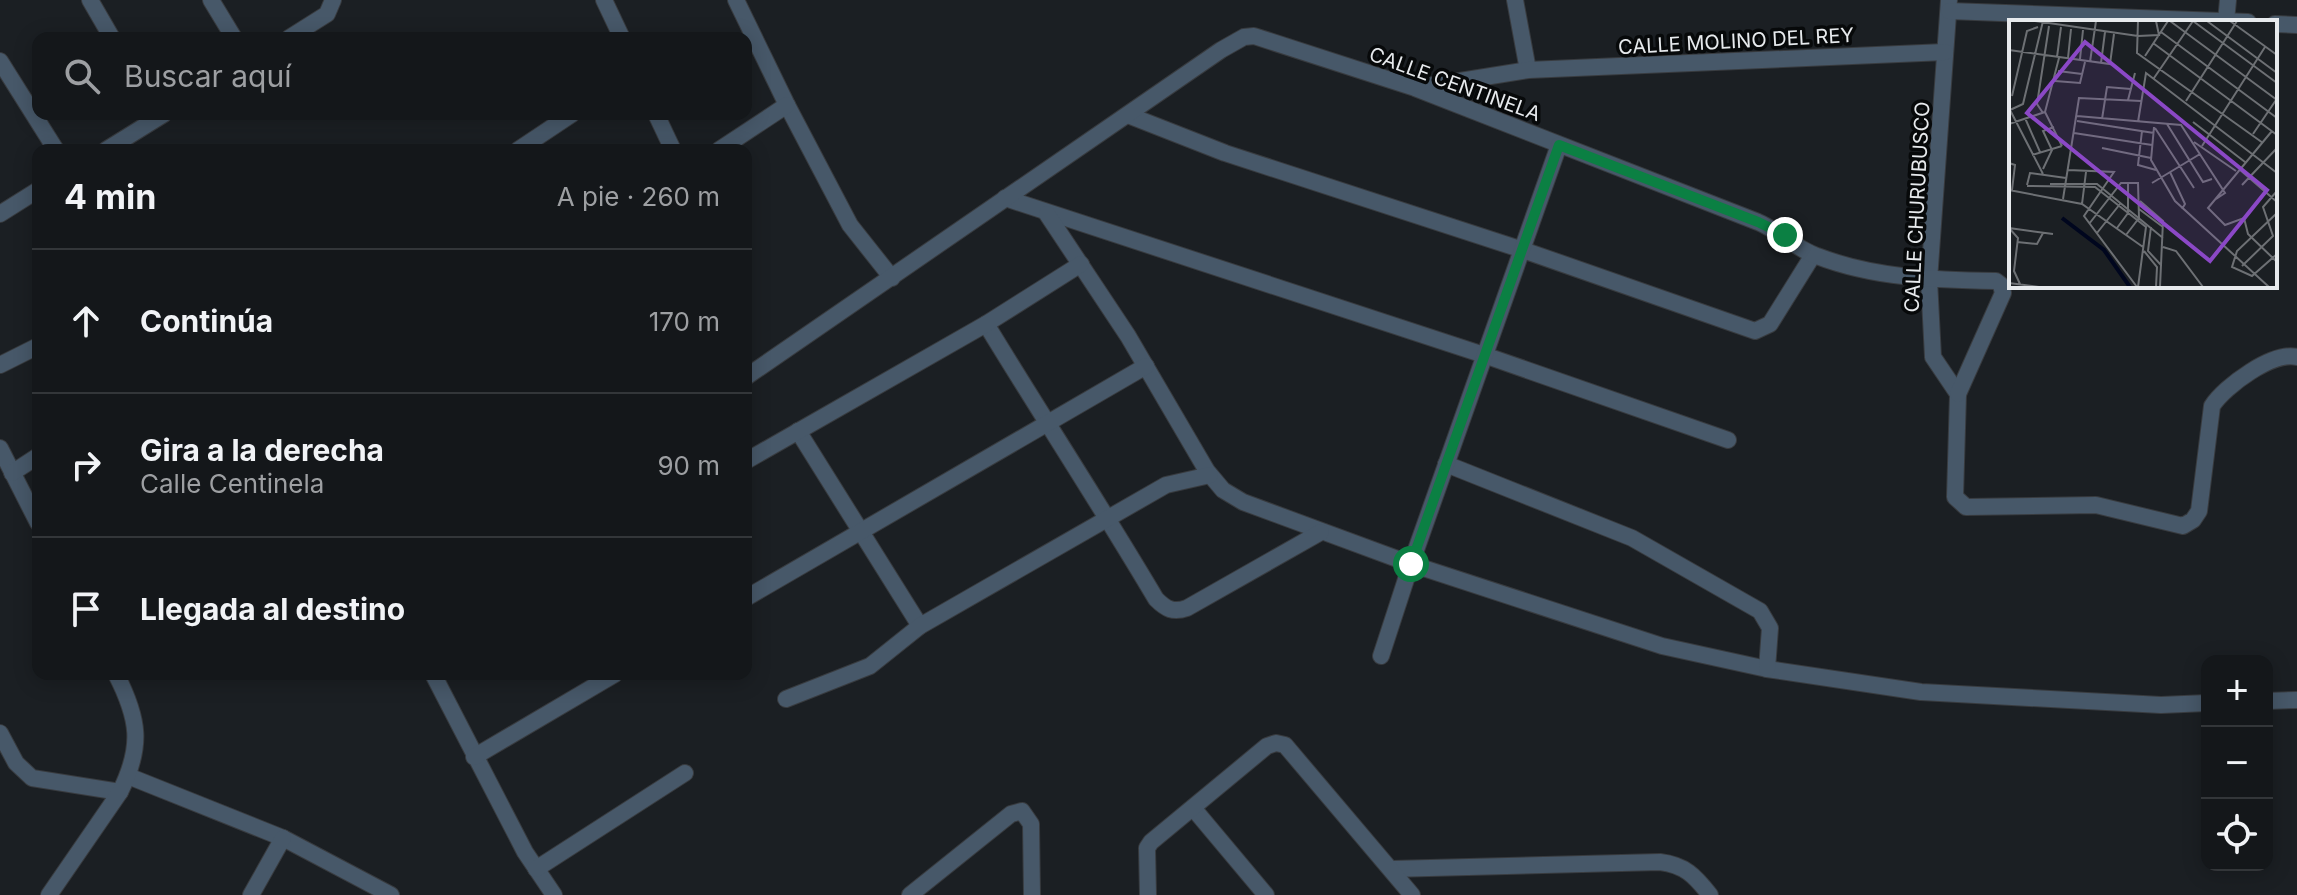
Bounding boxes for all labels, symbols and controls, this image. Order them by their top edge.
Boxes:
inset map [2009,20,2277,288]
street label: CALLE MOLINO DEL REY [1617,23,1855,59]
search box [32,32,752,120]
street label: CALLE CENTINELA [1366,42,1544,126]
icon: search [60,54,104,98]
text: Buscar aquí [124,58,291,94]
street label: CALLE CHURUBUSCO [1899,101,1935,313]
text: 4 min [64,176,156,217]
text: A pie · 260 m [557,181,720,212]
route end [1767,217,1803,253]
icon: ahead [64,299,108,343]
text: Continúa [140,303,273,339]
text: 170 m [649,306,720,337]
text: Gira a la derecha [140,432,384,468]
icon: right [64,443,108,487]
text: 90 m [657,450,720,481]
text: Calle Centinela [140,468,324,499]
route start [1393,546,1429,582]
icon: arrive [64,587,108,631]
text: Llegada al destino [140,591,405,627]
map controls [2201,655,2273,871]
button: + [2201,655,2273,727]
button: − [2201,727,2273,799]
button: locate [2201,799,2273,871]

